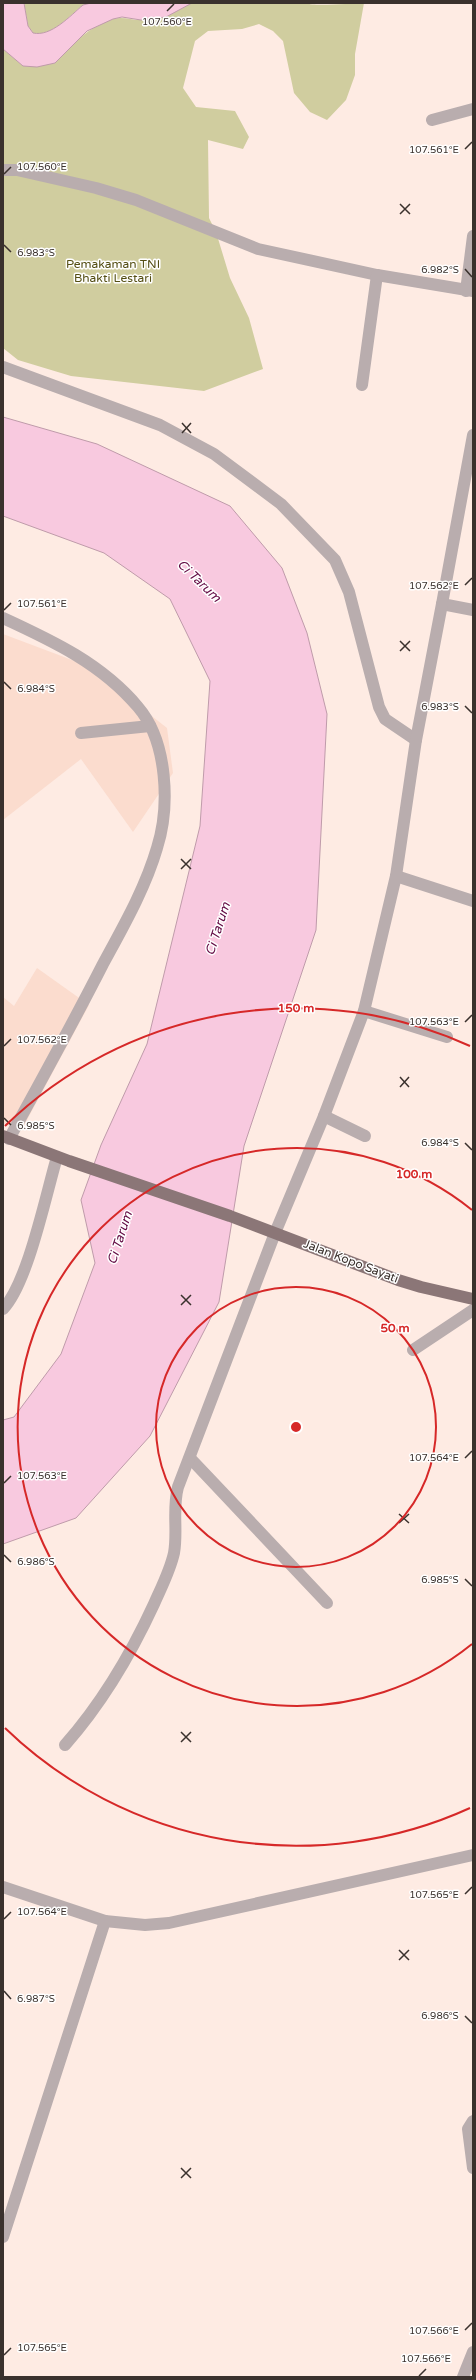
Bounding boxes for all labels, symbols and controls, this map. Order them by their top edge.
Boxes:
text: 107.560°E [142,16,192,28]
text: 107.561°E [409,144,459,156]
text: 107.560°E [17,161,67,173]
text: 6.983°S [17,247,55,259]
park label: Pemakaman TNI Bhakti Lestari [66,257,160,285]
text: 6.982°S [421,264,459,276]
water label: Ci Tarum [174,556,225,606]
text: 107.562°E [409,580,459,592]
text: 107.561°E [17,598,67,610]
text: 6.984°S [17,683,55,695]
text: 6.983°S [421,701,459,713]
water label: Ci Tarum [202,900,234,957]
text: 150 m [278,1001,314,1015]
text: 107.563°E [409,1016,459,1028]
text: 107.562°E [17,1034,67,1046]
text: 6.985°S [17,1120,55,1132]
text: 6.984°S [421,1137,459,1149]
text: 100 m [396,1167,432,1181]
water label: Ci Tarum [104,1209,136,1266]
street label: Jalan Kopo Sayati [302,1236,400,1286]
text: 50 m [380,1321,410,1335]
centre of rings [289,1420,303,1434]
text: 107.564°E [409,1452,459,1464]
text: 107.563°E [17,1470,67,1482]
text: 6.986°S [17,1556,55,1568]
text: 6.985°S [421,1574,459,1586]
text: 107.565°E [409,1889,459,1901]
text: 107.564°E [17,1906,67,1918]
text: 6.987°S [17,1993,55,2005]
text: 6.986°S [421,2010,459,2022]
text: 107.566°E [409,2325,459,2337]
text: 107.565°E [17,2342,67,2354]
text: 107.566°E [401,2353,451,2365]

